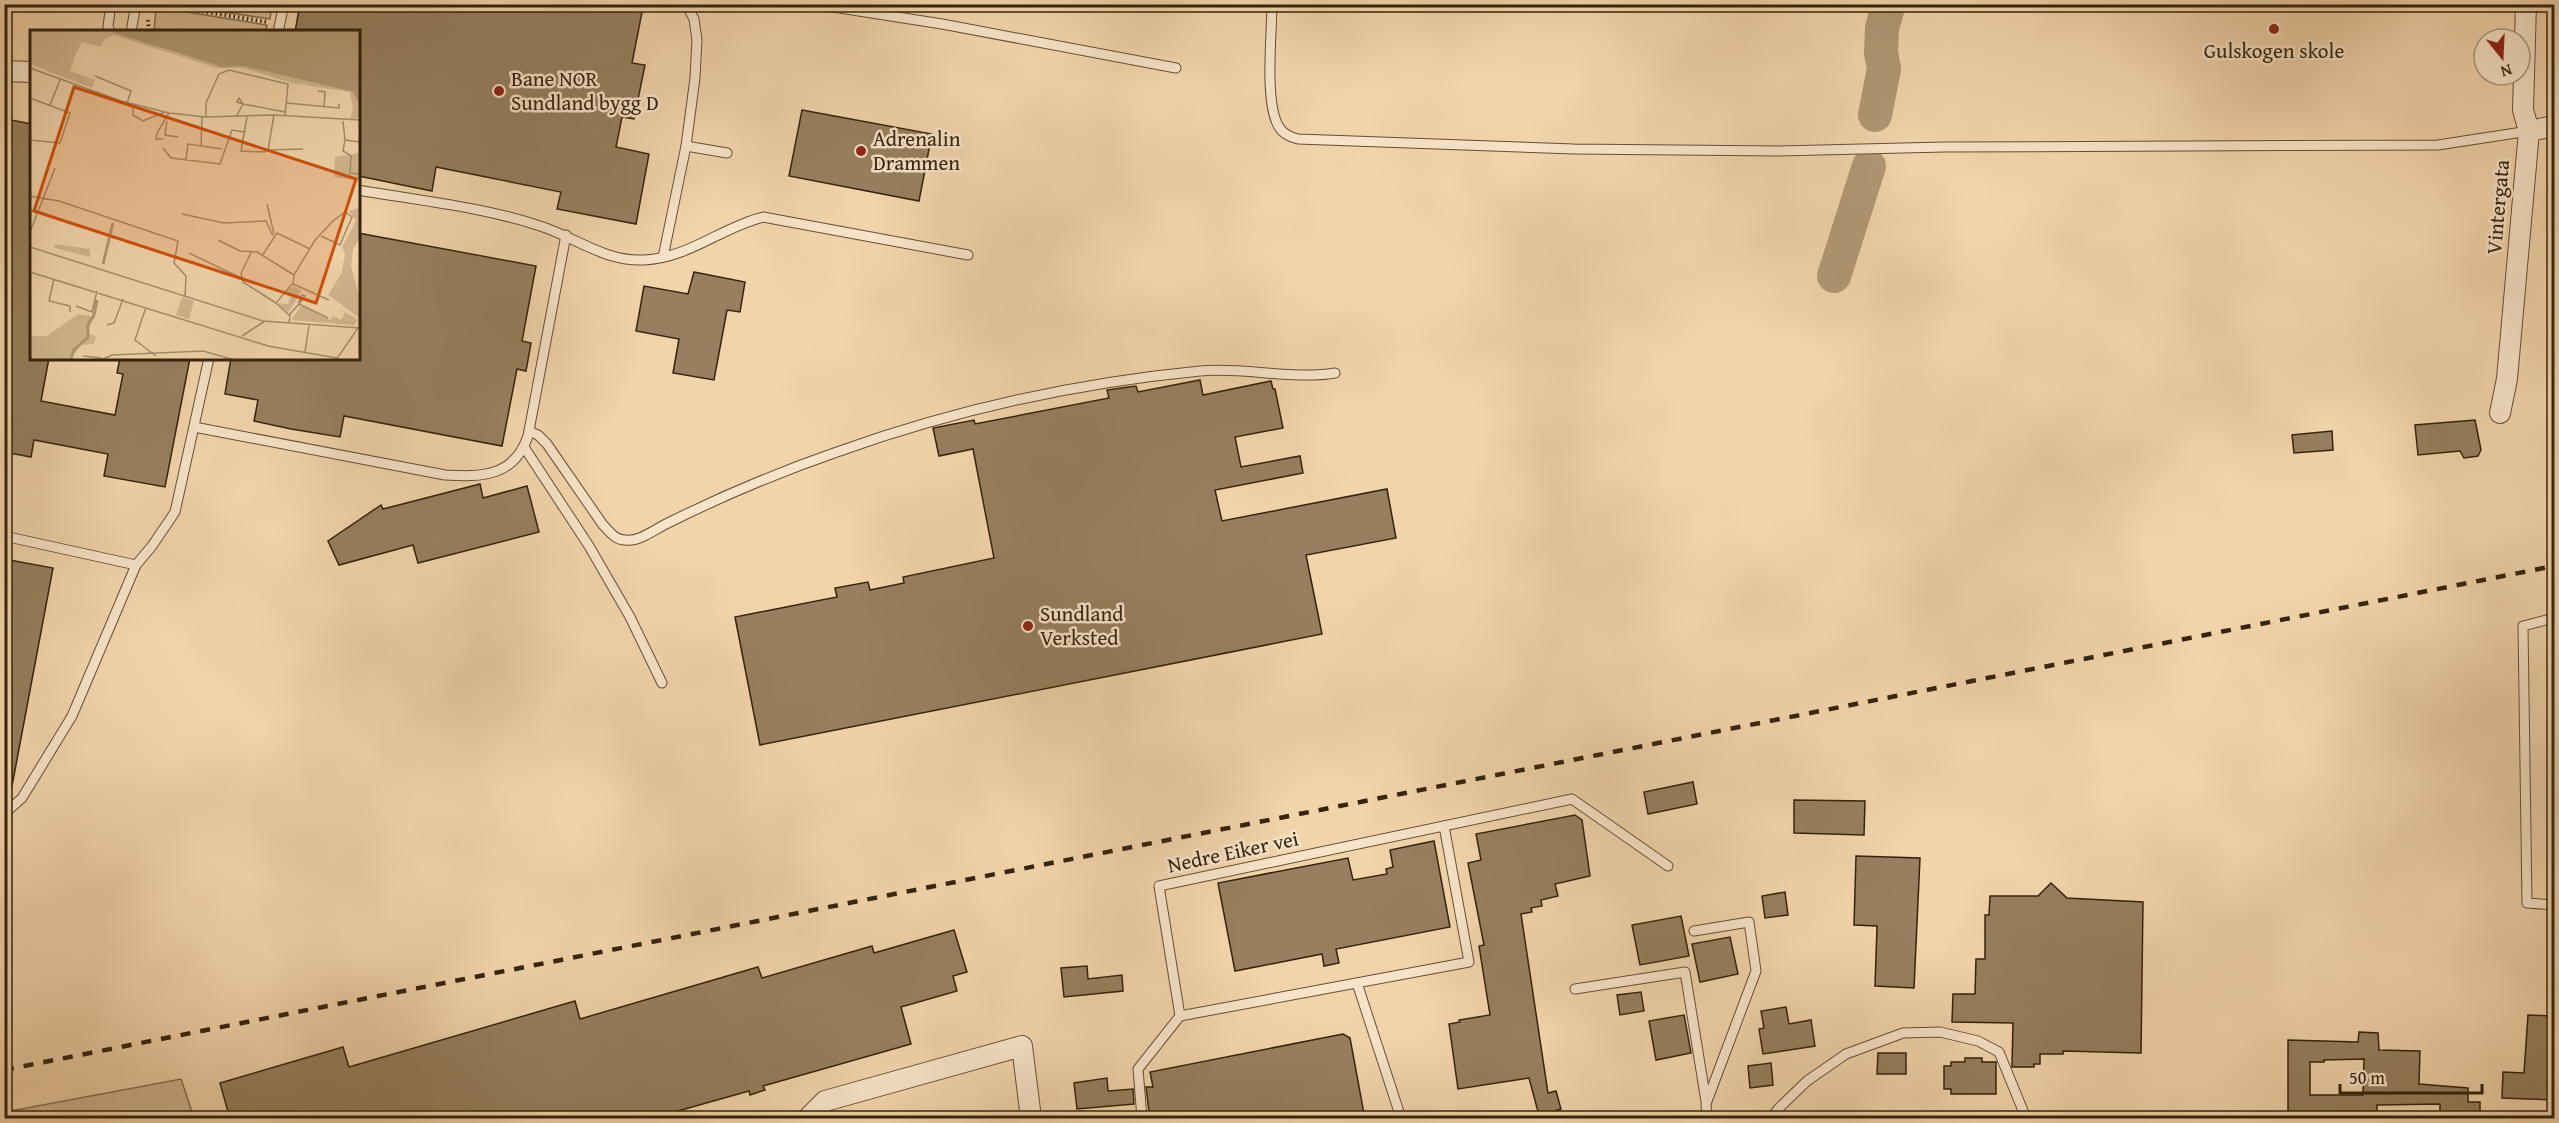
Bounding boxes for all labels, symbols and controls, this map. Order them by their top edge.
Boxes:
marker: Gulskogen skole [2267,22,2281,36]
north arrow [2472,27,2532,87]
inset map [30,30,360,360]
place label: Gulskogen skole [2204,35,2344,66]
text: N [2498,58,2515,84]
place label: Bane NOR Sundland bygg D [511,63,659,118]
marker: Bane NOR Sundland bygg D [492,84,506,98]
place label: Adrenalin Drammen [873,123,961,178]
marker: Adrenalin Drammen [854,144,868,158]
street label: Vintergata [2478,158,2517,256]
place label: Sundland Verksted [1040,598,1124,653]
marker: Sundland Verksted [1021,619,1035,633]
street label: Nedre Eiker vei [1165,822,1301,881]
scale bar [2340,1057,2482,1095]
text: 50 m [2349,1064,2385,1091]

